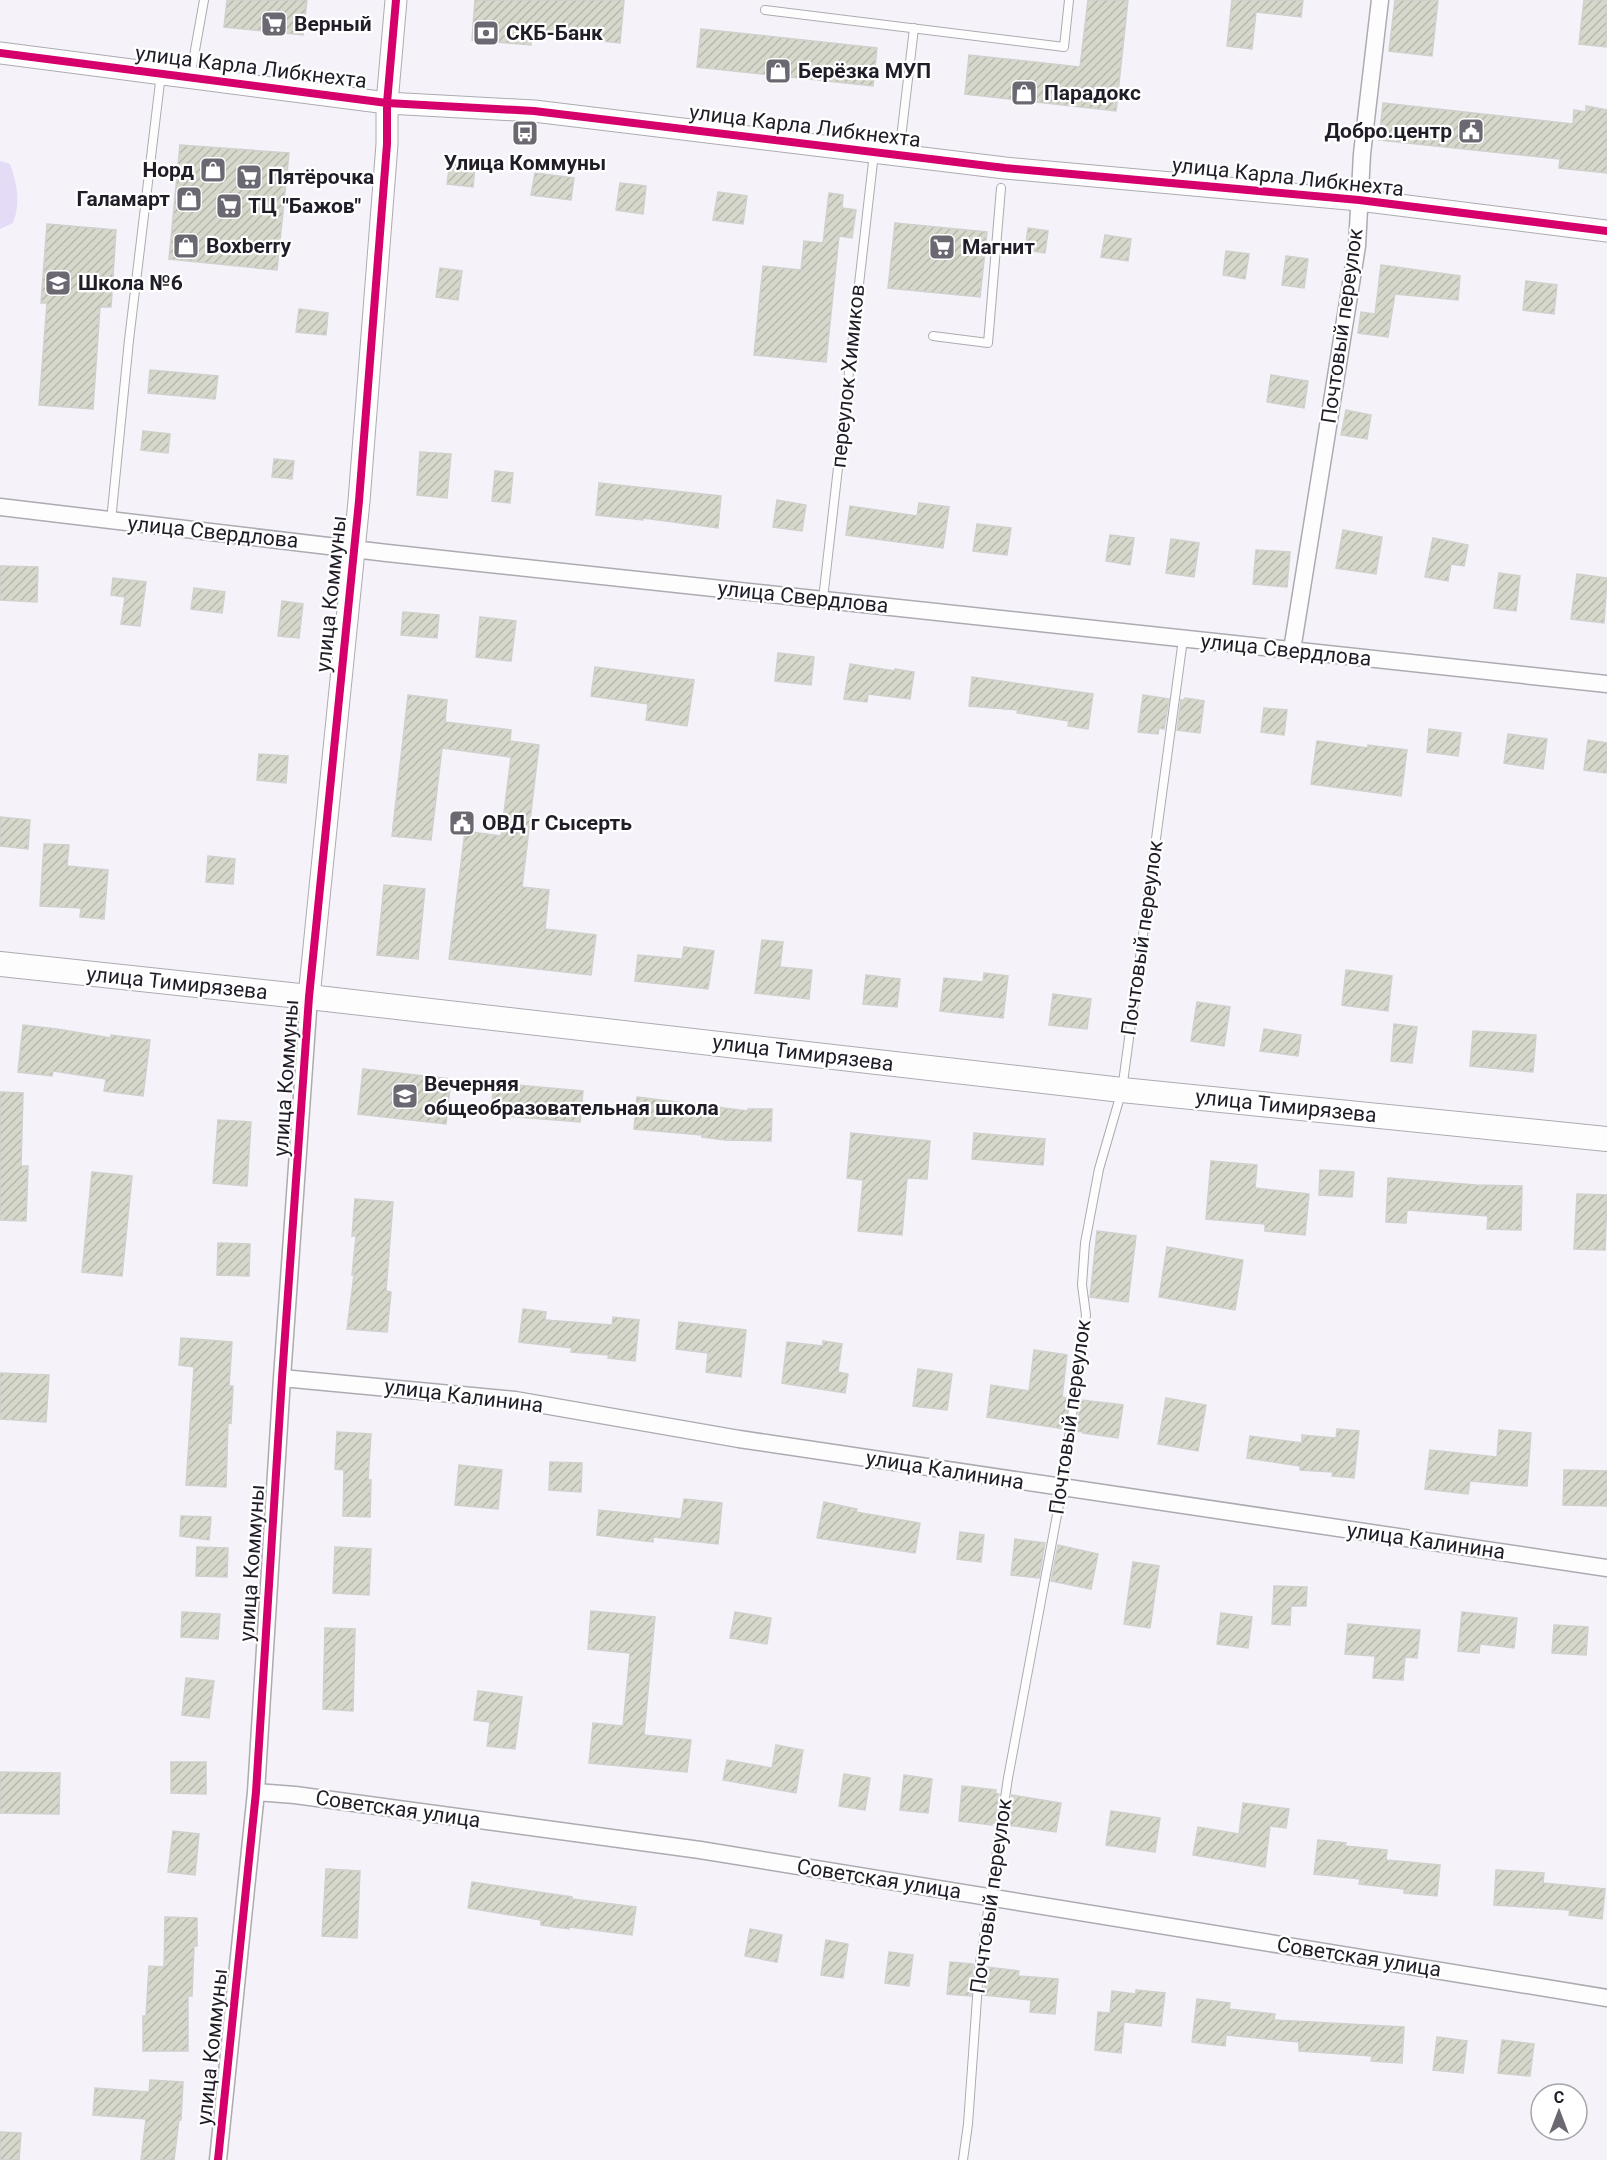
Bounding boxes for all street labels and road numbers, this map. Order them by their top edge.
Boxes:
street label: улица Карла Либкнехта [134,41,368,93]
street label: улица Карла Либкнехта [688,100,922,152]
street label: улица Карла Либкнехта [1171,153,1405,201]
street label: Почтовый переулок [1316,226,1368,425]
street label: переулок Химиков [826,283,870,469]
street label: улица Свердлова [126,511,300,553]
street label: улица Коммуны [311,514,351,674]
street label: улица Свердлова [716,576,890,618]
street label: улица Свердлова [1199,629,1373,671]
street label: Почтовый переулок [1116,838,1168,1037]
street label: улица Тимирязева [85,962,269,1004]
street label: улица Коммуны [269,999,303,1157]
street label: улица Тимирязева [711,1030,895,1076]
street label: улица Тимирязева [1194,1085,1378,1127]
street label: Почтовый переулок [1044,1317,1096,1516]
street label: улица Калинина [383,1374,545,1418]
street label: улица Калинина [864,1446,1026,1494]
street label: улица Коммуны [235,1484,269,1642]
street label: улица Калинина [1345,1518,1507,1564]
street label: Советская улица [314,1786,482,1832]
street label: Почтовый переулок [965,1796,1017,1995]
street label: Советская улица [795,1854,963,1904]
street label: Советская улица [1275,1932,1443,1982]
street label: улица Коммуны [192,1967,232,2127]

